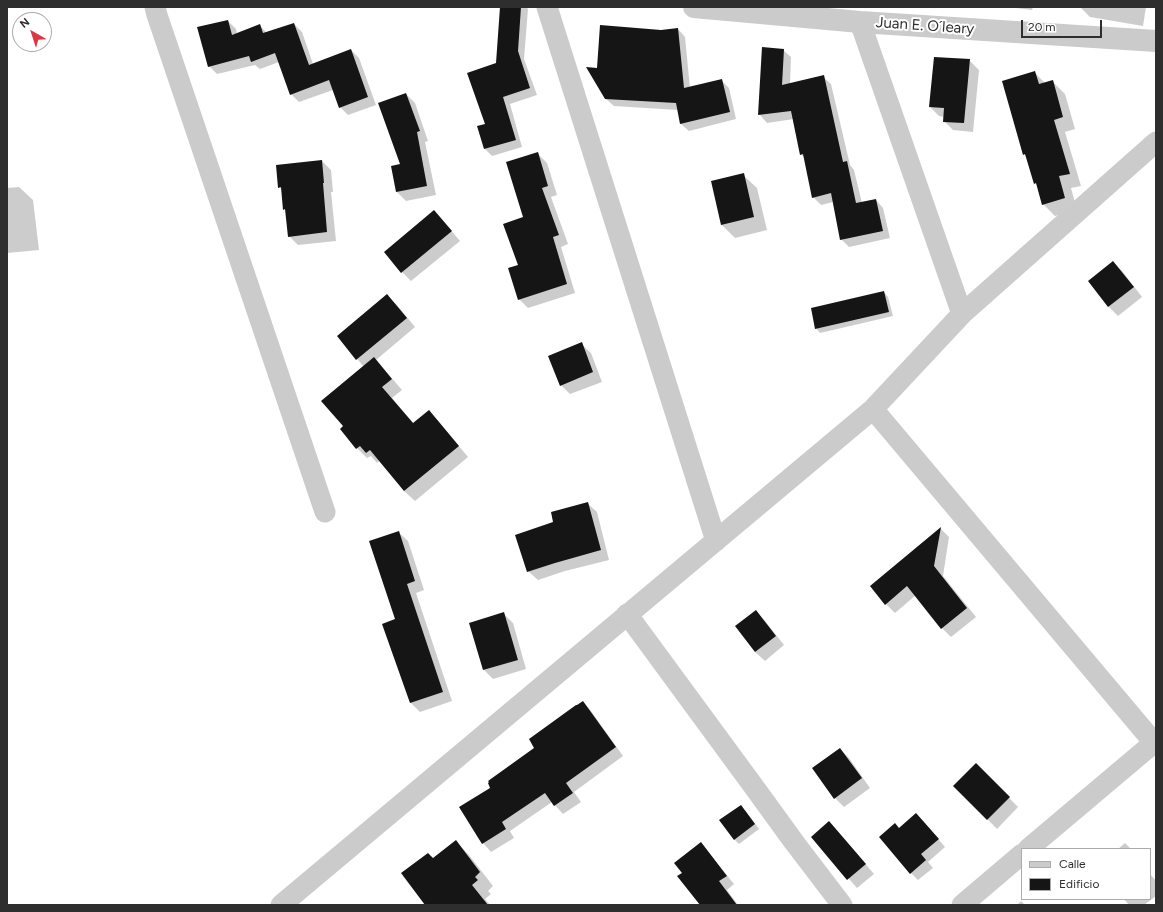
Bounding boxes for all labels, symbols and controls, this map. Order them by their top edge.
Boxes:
north arrow [12,12,52,52]
scale bar [1023,12,1104,38]
street label: Juan E. O´leary [875,14,975,38]
text: N [17,15,32,31]
text: 20 m [1028,20,1056,34]
legend [1021,848,1151,900]
text: Calle [1059,857,1086,871]
text: Edificio [1059,877,1099,891]

